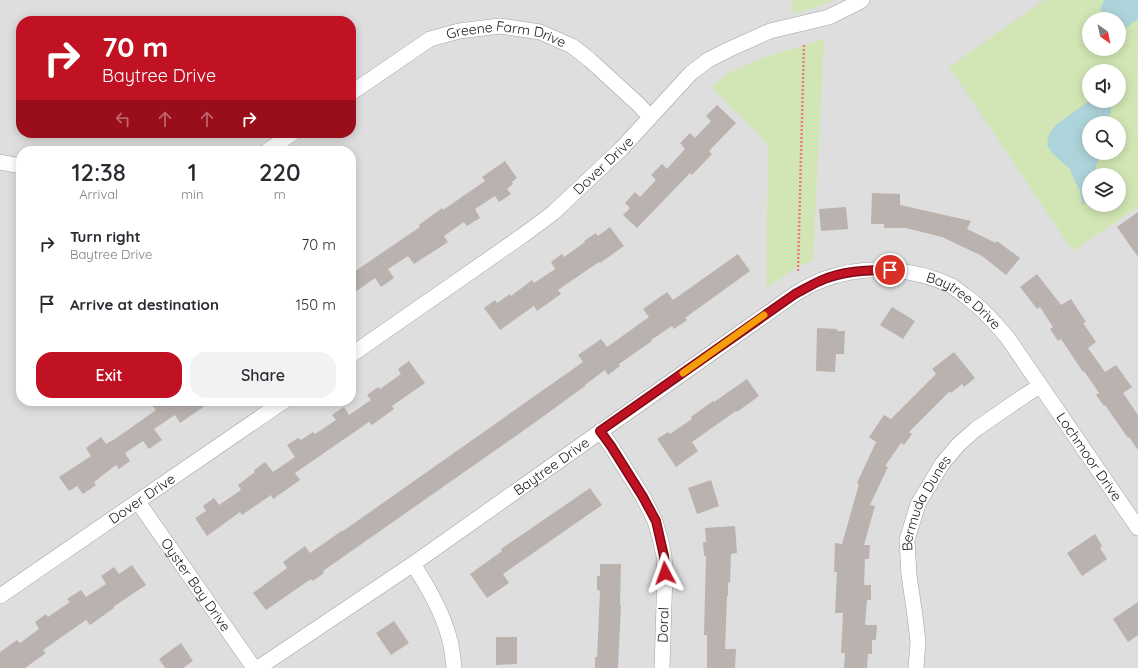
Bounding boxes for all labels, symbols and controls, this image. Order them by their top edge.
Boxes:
north arrow [1082,12,1126,56]
map controls [1082,12,1126,212]
street label: Greene Farm Drive [444,17,569,51]
text: 70 m [102,29,168,64]
icon: right [36,32,88,84]
text: Baytree Drive [102,64,216,87]
button: sound [1082,64,1126,108]
icon: left [112,108,134,130]
icon: ahead [154,108,176,130]
icon: ahead [196,108,218,130]
icon: right [238,108,260,130]
button: search [1082,116,1126,160]
street label: Dover Drive [569,133,637,199]
text: 12:38 [71,157,126,187]
text: 1 [188,157,197,187]
text: 220 [259,157,301,187]
button: layers [1082,168,1126,212]
text: Arrival [79,186,118,202]
text: min [181,186,203,202]
text: m [274,186,286,202]
text: Turn right [70,227,141,246]
icon: right [36,233,58,255]
text: 70 m [302,235,336,254]
text: Baytree Drive [70,246,152,262]
pin [873,253,907,287]
icon: arrive [879,259,901,281]
street label: Baytree Drive [924,268,1005,333]
icon: arrive [36,293,58,315]
text: Arrive at destination [70,295,219,314]
text: 150 m [296,295,336,314]
button: Exit [36,352,182,398]
button: Share [190,352,336,398]
street label: Lochmoor Drive [1052,409,1126,505]
street label: Baytree Drive [510,433,593,499]
street label: Bermuda Dunes [898,451,955,552]
street label: Dover Drive [105,469,179,528]
street label: Oyster Bay Drive [157,535,235,635]
position arrow [644,552,686,594]
street label: Doral [653,607,673,643]

